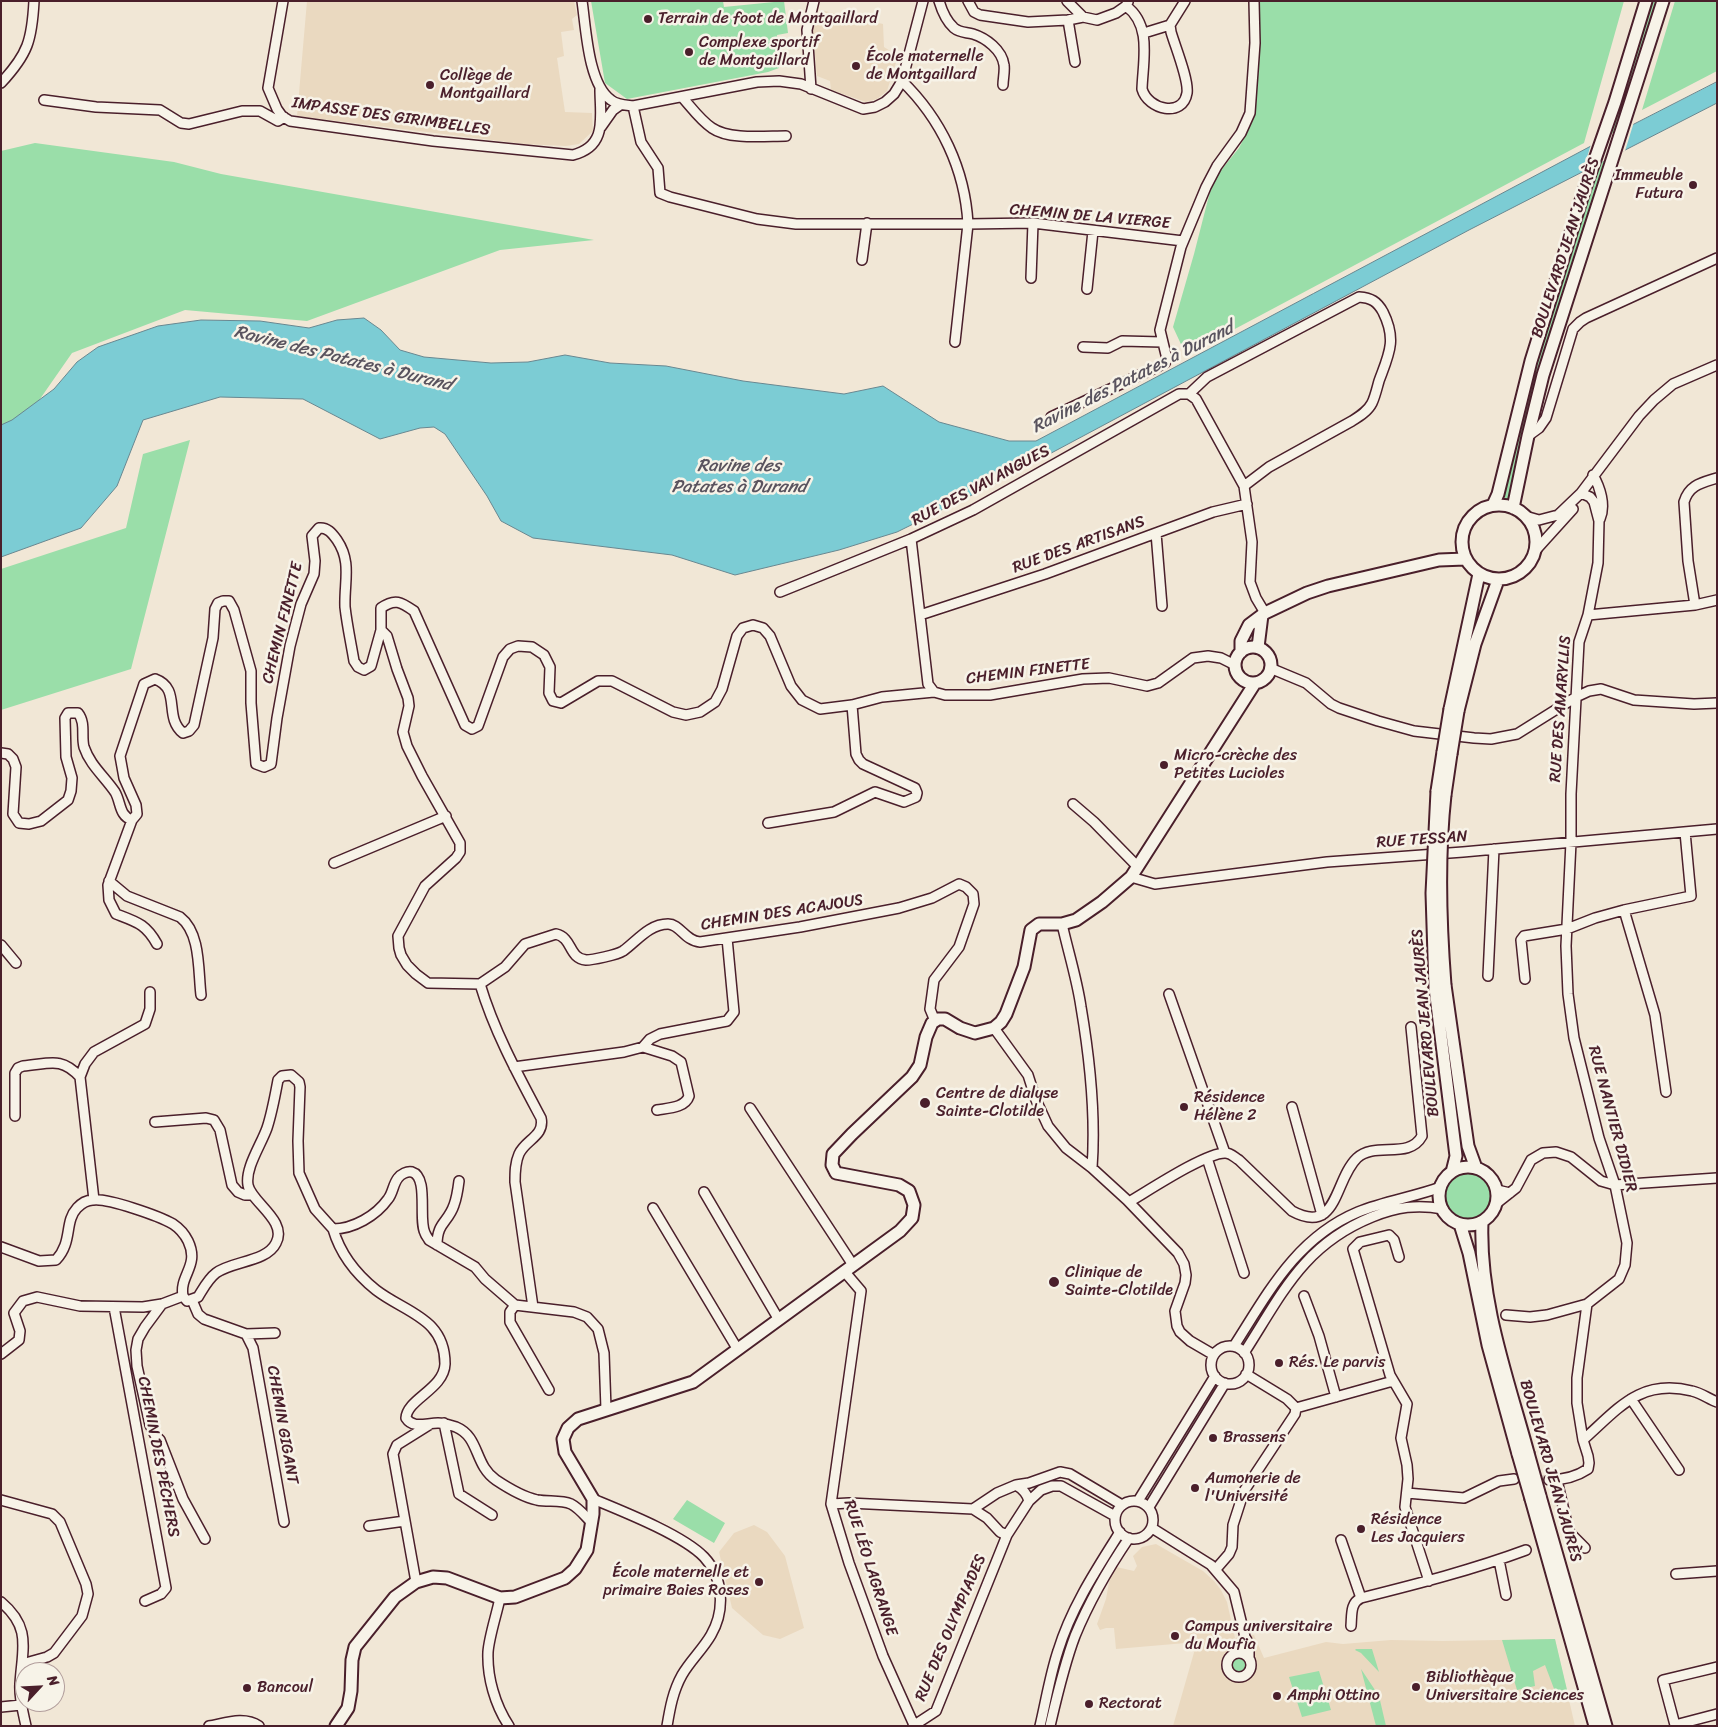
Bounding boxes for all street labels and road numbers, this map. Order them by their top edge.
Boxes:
street label: IMPASSE DES GIRIMBELLES [291,94,491,140]
street label: BOULEVARD JEAN JAURÈS [1528,155,1604,341]
street label: CHEMIN DE LA VIERGE [1009,200,1171,234]
street label: RUE DES VAVANGUES [909,441,1053,531]
street label: RUE DES ARTISANS [1010,512,1148,578]
street label: CHEMIN FINETTE [259,560,307,686]
street label: RUE DES AMARYLLIS [1546,635,1576,783]
street label: CHEMIN FINETTE [965,655,1091,689]
street label: RUE TESSAN [1376,827,1468,853]
street label: CHEMIN DES ACAJOUS [700,891,864,935]
street label: BOULEVARD JEAN JAURÈS [1408,928,1444,1118]
street label: RUE NANTIER DIDIER [1583,1044,1641,1194]
street label: CHEMIN GIGANT [262,1364,302,1486]
street label: CHEMIN DES PÊCHERS [133,1375,183,1539]
street label: BOULEVARD JEAN JAURÈS [1515,1378,1585,1564]
street label: RUE LÉO LAGRANGE [839,1498,901,1638]
street label: RUE DES OLYMPIADES [911,1552,991,1704]

